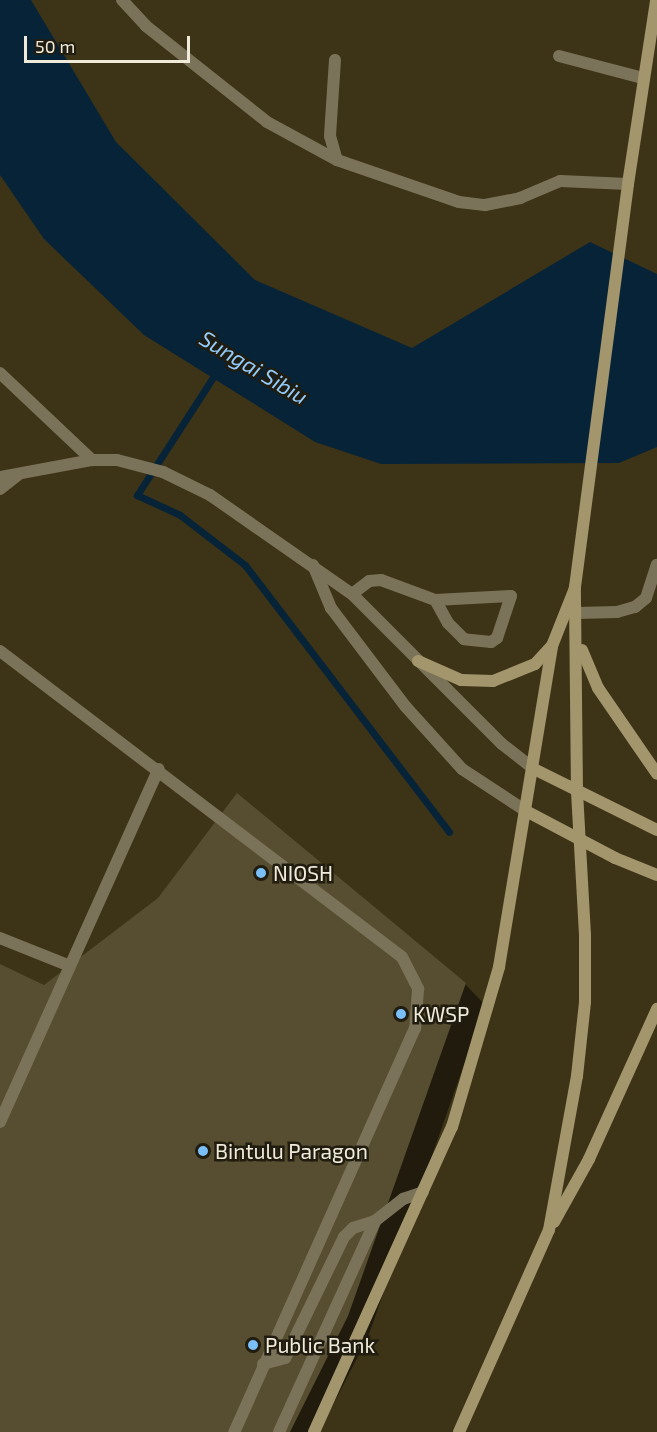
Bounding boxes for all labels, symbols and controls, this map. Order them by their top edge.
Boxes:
scale bar [27,24,194,62]
text: 50 m [35,35,75,57]
water label: Sungai Sibiu [195,324,313,410]
place label: NIOSH [273,860,333,886]
marker: NIOSH [254,866,268,880]
place label: KWSP [413,1001,469,1027]
marker: KWSP [394,1007,408,1021]
place label: Bintulu Paragon [215,1138,368,1164]
marker: Bintulu Paragon [196,1144,210,1158]
place label: Public Bank [265,1332,375,1358]
marker: Public Bank [246,1338,260,1352]

